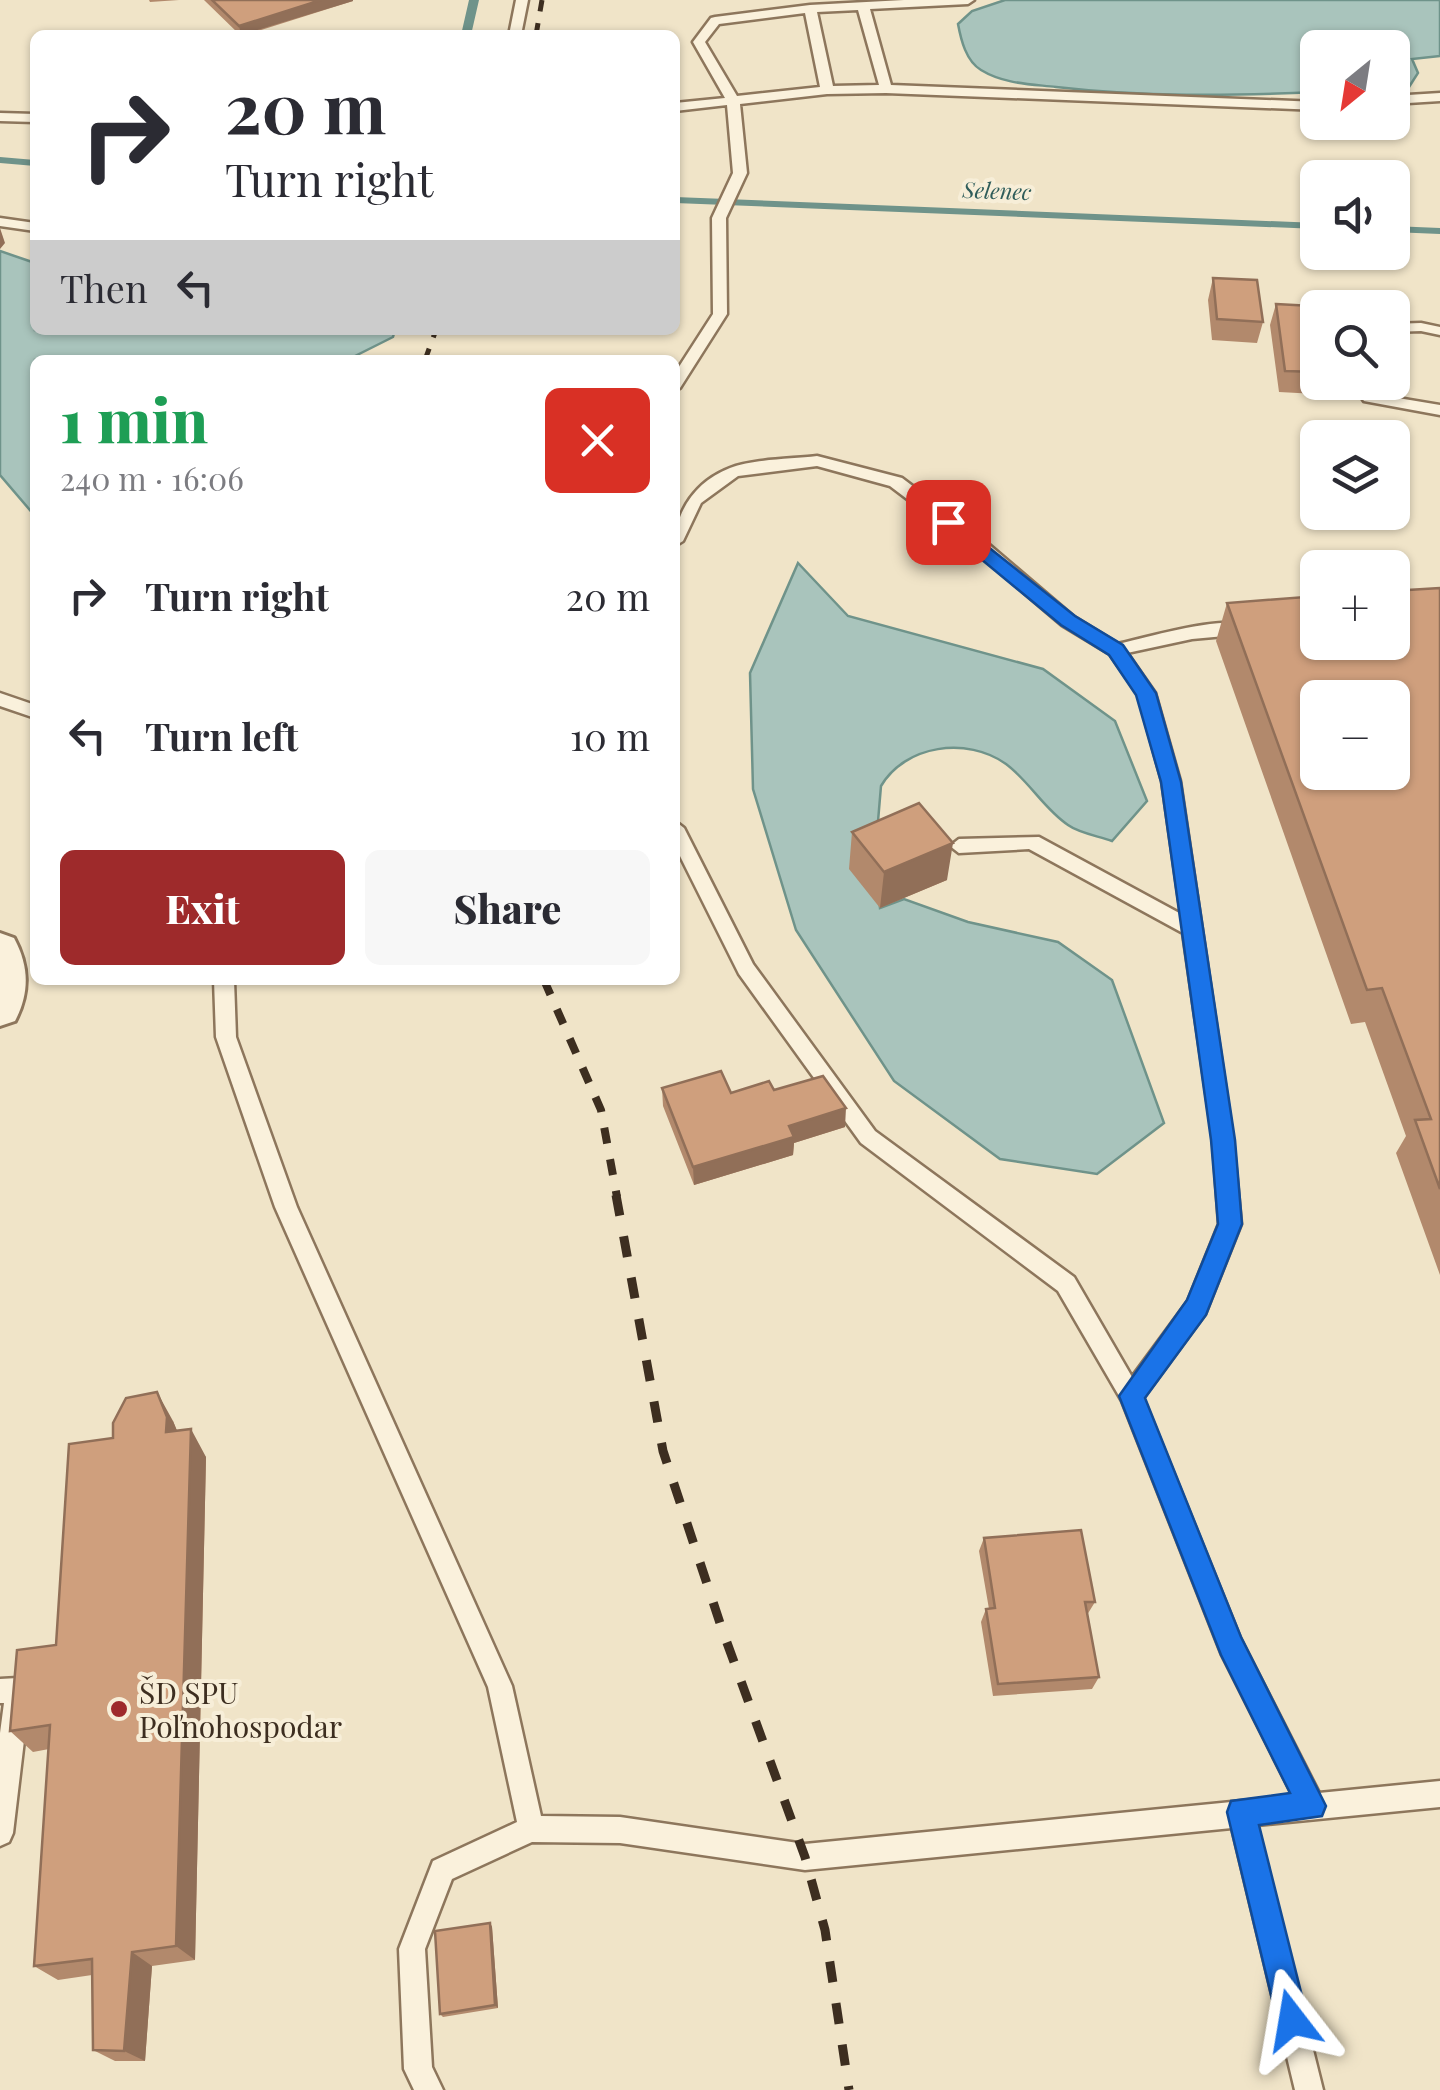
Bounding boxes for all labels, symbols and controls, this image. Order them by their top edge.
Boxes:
north arrow [1300,30,1410,140]
map controls [1300,30,1410,790]
text: 20 m [225,58,386,152]
icon: right [60,70,190,200]
text: Turn right [225,148,433,208]
button: sound [1300,160,1410,270]
water label: Selenec [961,174,1032,206]
icon: left [168,260,223,315]
text: Then [60,262,148,313]
button: search [1300,290,1410,400]
text: 1 min [60,378,208,458]
button: close [545,388,650,493]
button: layers [1300,420,1410,530]
text: 240 m · 16:06 [60,456,244,499]
pin [906,480,991,565]
icon: arrive [921,495,976,550]
button: + [1300,550,1410,660]
icon: right [60,568,115,623]
text: Turn right [145,570,329,621]
text: 20 m [566,570,650,621]
button: − [1300,680,1410,790]
icon: left [60,708,115,763]
text: Turn left [145,710,298,761]
text: 10 m [570,710,650,761]
button: Exit [60,850,345,965]
button: Share [365,850,650,965]
place label: ŠD SPU Poľnohospodar [139,1672,342,1746]
marker: ŠD SPU Poľnohospodar [108,1698,130,1720]
position arrow [1240,1968,1344,2072]

